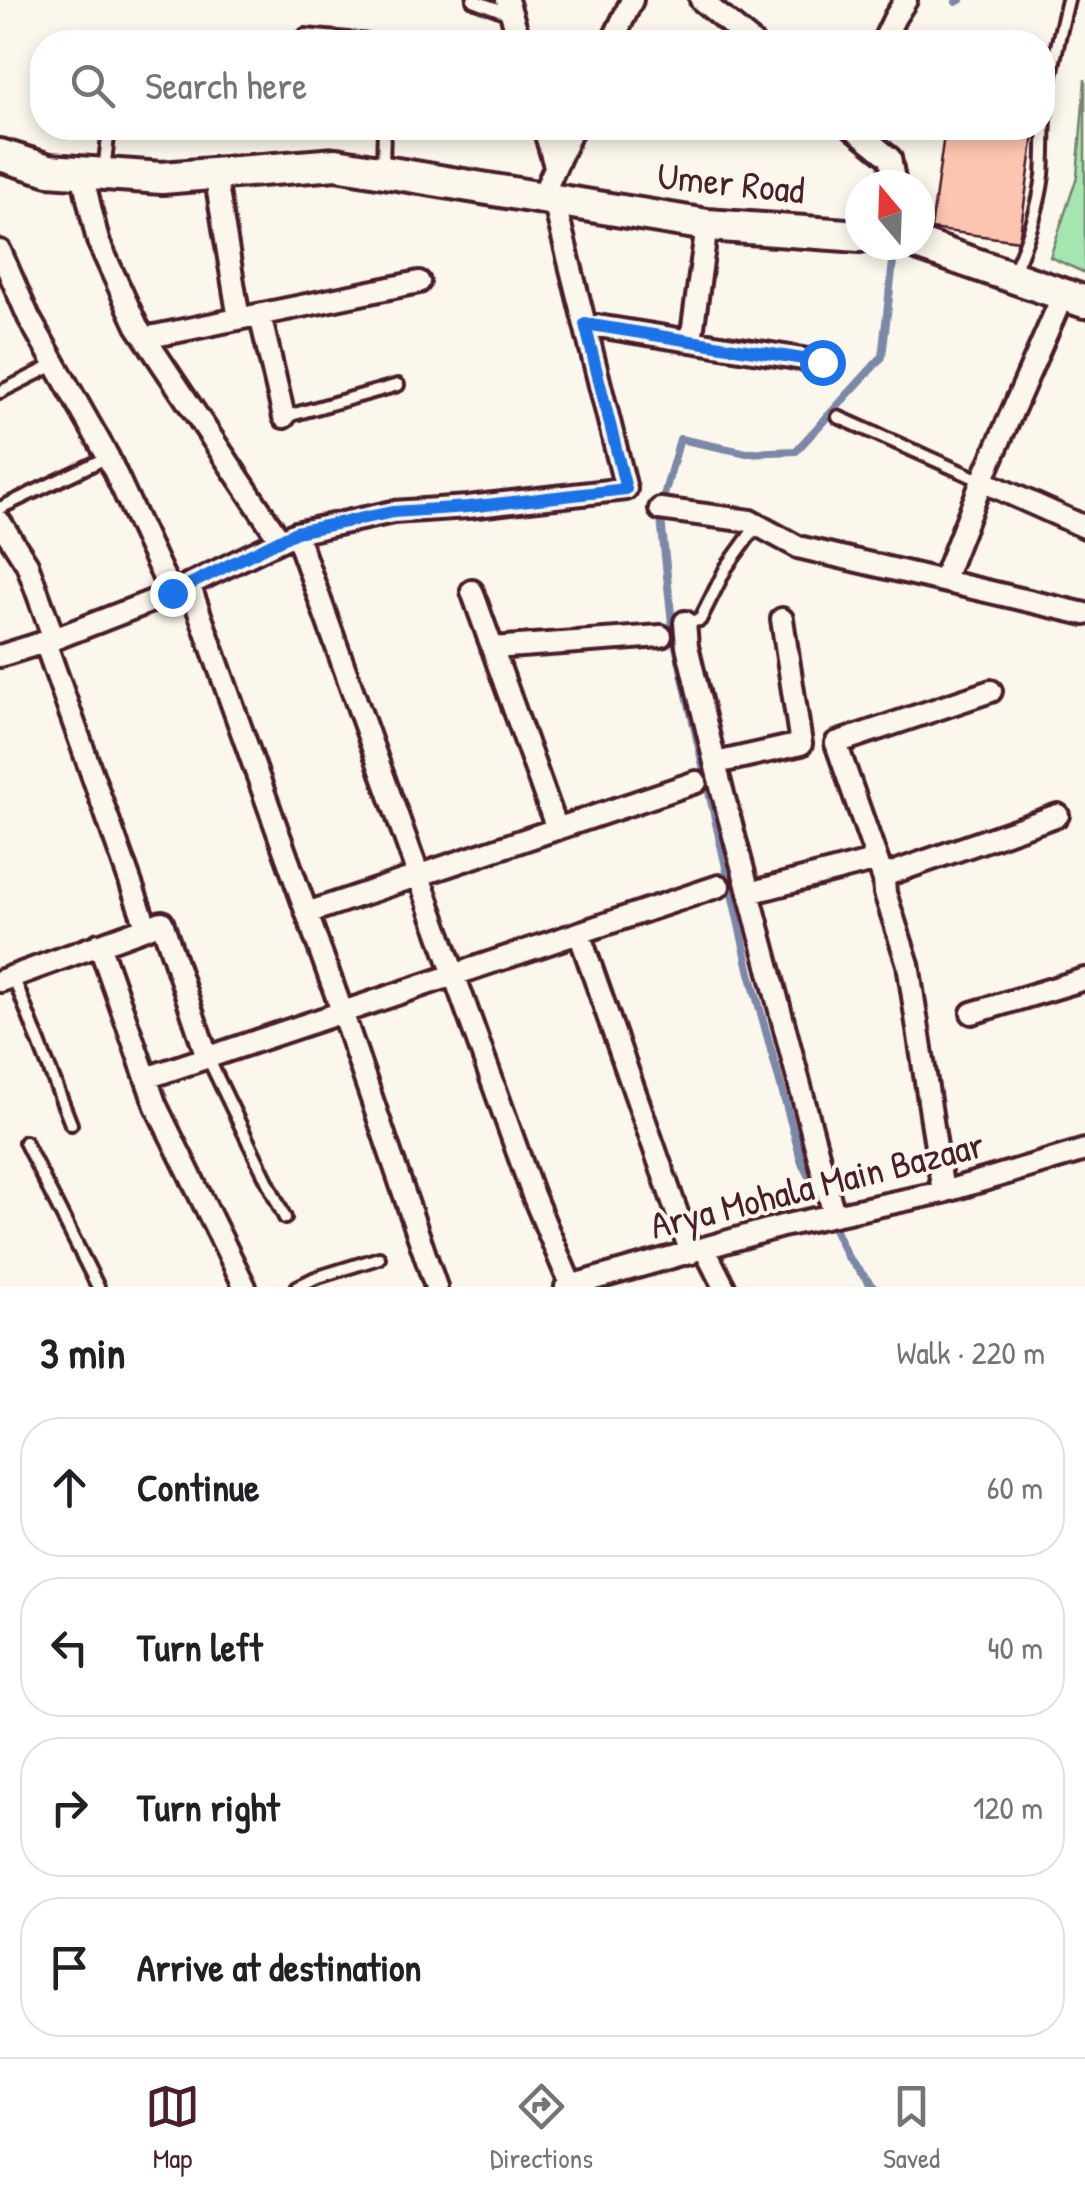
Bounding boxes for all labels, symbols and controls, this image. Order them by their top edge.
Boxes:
search box [30,30,1055,140]
icon: search [65,58,120,113]
text: Search here [145,59,307,111]
street label: Umer Road [655,148,807,216]
north arrow [845,170,935,260]
route start [800,340,846,386]
route end [150,571,196,617]
street label: Arya Mohala Main Bazaar [644,1117,989,1251]
text: 3 min [40,1324,125,1381]
text: Walk · 220 m [896,1331,1045,1374]
icon: ahead [42,1460,97,1515]
text: Continue [137,1461,259,1513]
text: 60 m [987,1466,1043,1509]
icon: left [42,1620,97,1675]
text: Turn left [137,1621,262,1673]
text: 40 m [988,1626,1043,1669]
icon: right [42,1780,97,1835]
text: Turn right [137,1781,280,1833]
text: 120 m [973,1786,1043,1829]
icon: arrive [42,1940,97,1995]
text: Arrive at destination [137,1941,421,1993]
tab: Map [145,2079,200,2177]
tab: Directions [490,2079,593,2177]
tab: Saved [883,2079,940,2177]

